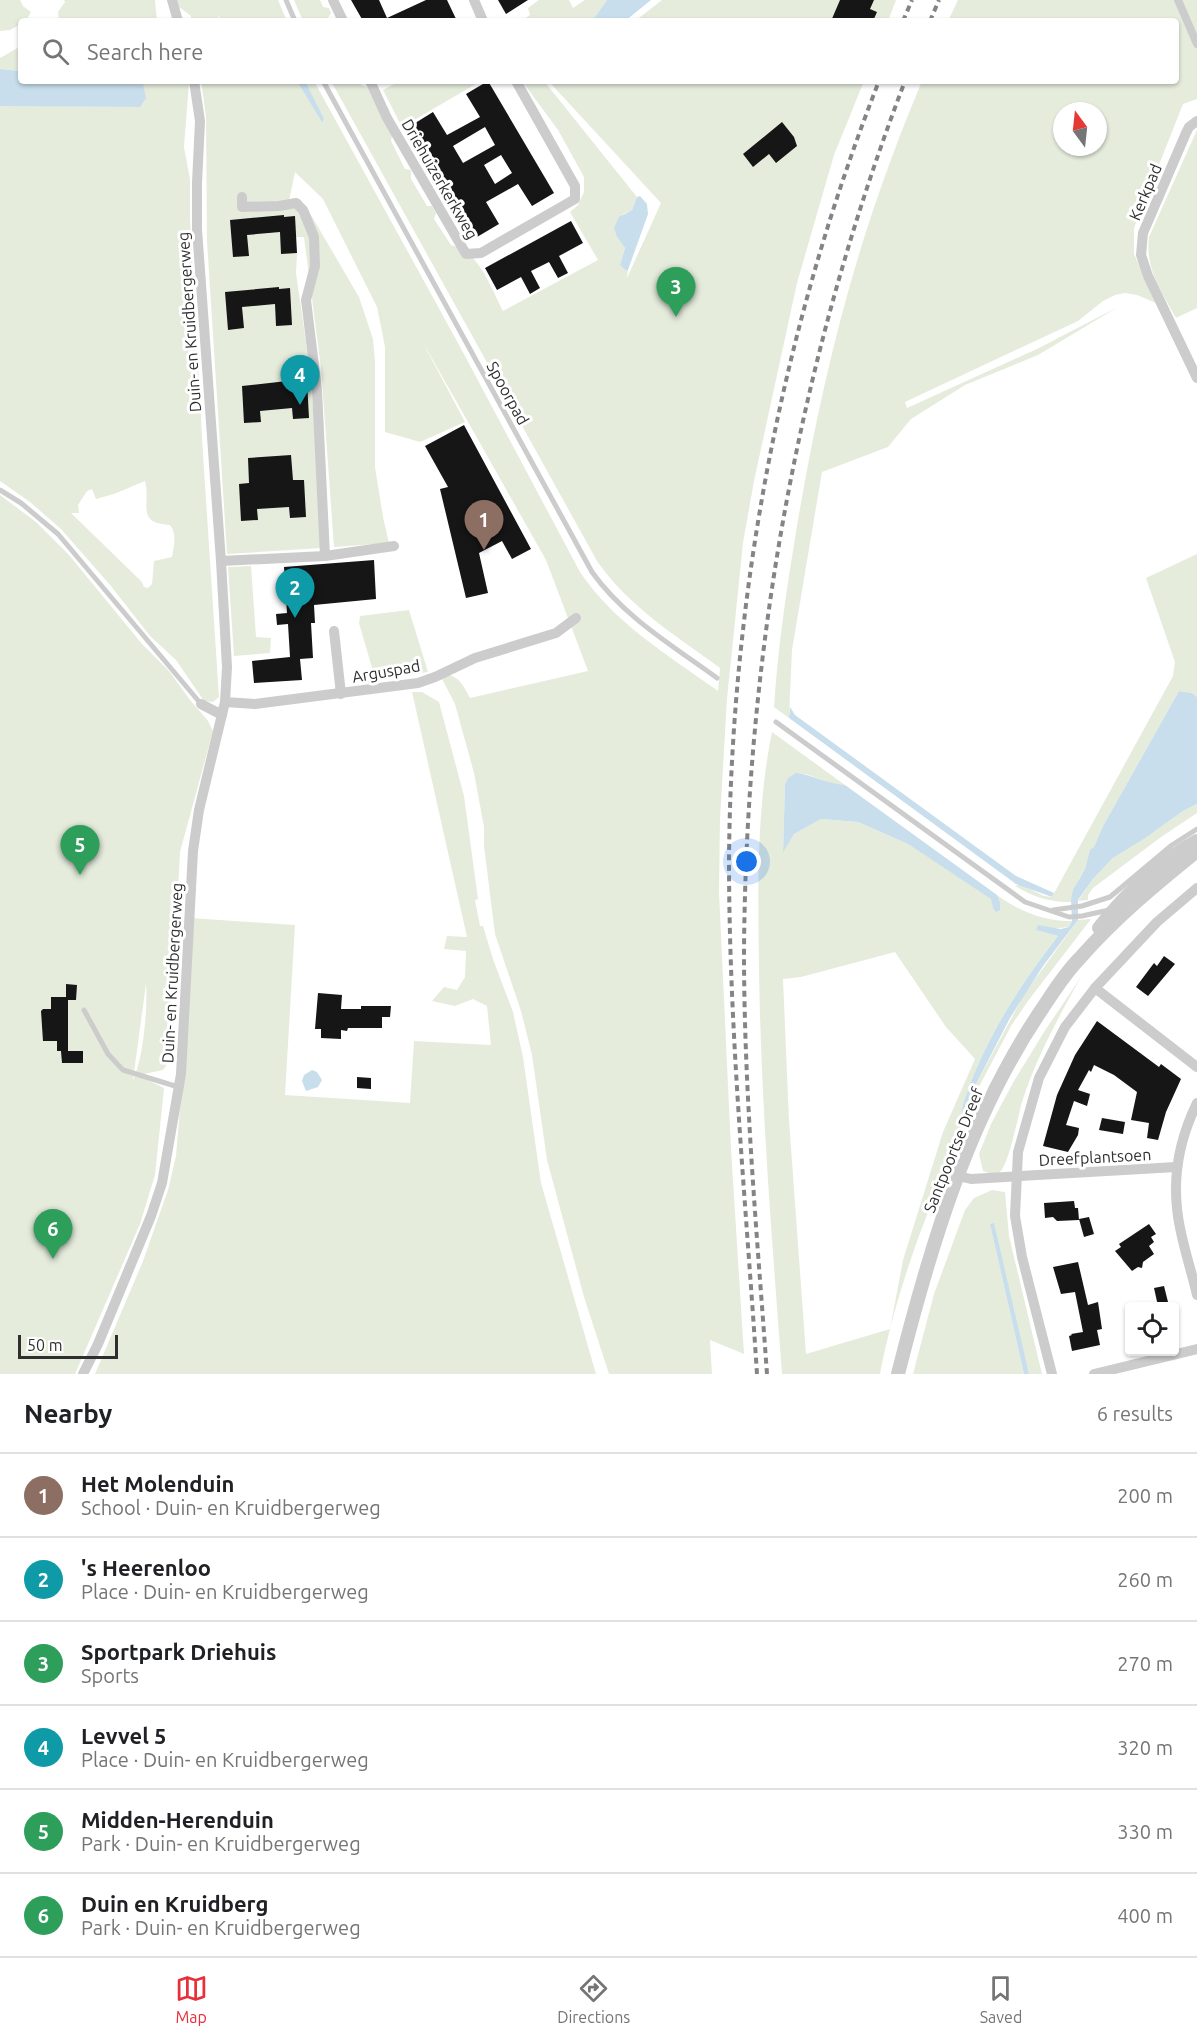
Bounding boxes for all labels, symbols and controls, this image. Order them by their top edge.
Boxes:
search box [18,18,1179,84]
icon: search [39,35,72,68]
text: Search here [87,39,203,64]
north arrow [1053,102,1107,156]
street label: Driehuizerkerkweg [398,116,482,242]
street label: Kerkpad [1125,161,1165,223]
street label: Duin- en Kruidbergerweg [174,231,204,413]
pin: 3 [656,268,696,317]
pin: 4 [280,356,320,405]
street label: Spoorpad [483,358,533,428]
pin: 1 [464,500,504,550]
pin: 2 [276,568,314,618]
street label: Arguspad [351,656,421,686]
pin: 5 [60,826,100,875]
your location [732,847,761,876]
street label: Duin- en Kruidbergerweg [158,882,186,1064]
street label: Santpoortse Dreef [920,1084,987,1215]
street label: Dreefplantsoen [1038,1145,1152,1169]
pin: 6 [34,1210,72,1259]
map controls [1125,1302,1179,1356]
button: locate [1125,1302,1179,1356]
scale bar [18,1332,118,1360]
text: 50 m [27,1336,63,1354]
text: Nearby [24,1399,112,1428]
text: 6 results [1097,1402,1173,1425]
text: Het Molenduin [81,1471,234,1496]
text: 1 [38,1484,49,1507]
text: 200 m [1117,1484,1173,1507]
text: School · Duin- en Kruidbergerweg [81,1496,381,1519]
text: 's Heerenloo [81,1555,211,1580]
text: 2 [38,1568,49,1591]
text: 260 m [1117,1568,1173,1591]
text: Place · Duin- en Kruidbergerweg [81,1580,369,1603]
text: Sportpark Driehuis [81,1639,276,1664]
text: 3 [38,1652,49,1675]
text: 270 m [1117,1652,1173,1675]
text: Sports [81,1664,139,1687]
text: Levvel 5 [81,1723,166,1748]
text: 4 [38,1736,49,1759]
text: 320 m [1117,1736,1173,1759]
text: Place · Duin- en Kruidbergerweg [81,1748,369,1771]
text: Midden-Herenduin [81,1807,274,1832]
text: 5 [38,1820,49,1843]
text: 330 m [1117,1820,1173,1843]
text: Park · Duin- en Kruidbergerweg [81,1832,361,1855]
text: Duin en Kruidberg [81,1891,268,1916]
text: 6 [38,1904,49,1927]
text: 400 m [1117,1904,1173,1927]
text: Park · Duin- en Kruidbergerweg [81,1916,361,1939]
tab: Map [175,1972,208,2026]
tab: Directions [557,1972,630,2026]
tab: Saved [980,1972,1022,2026]

